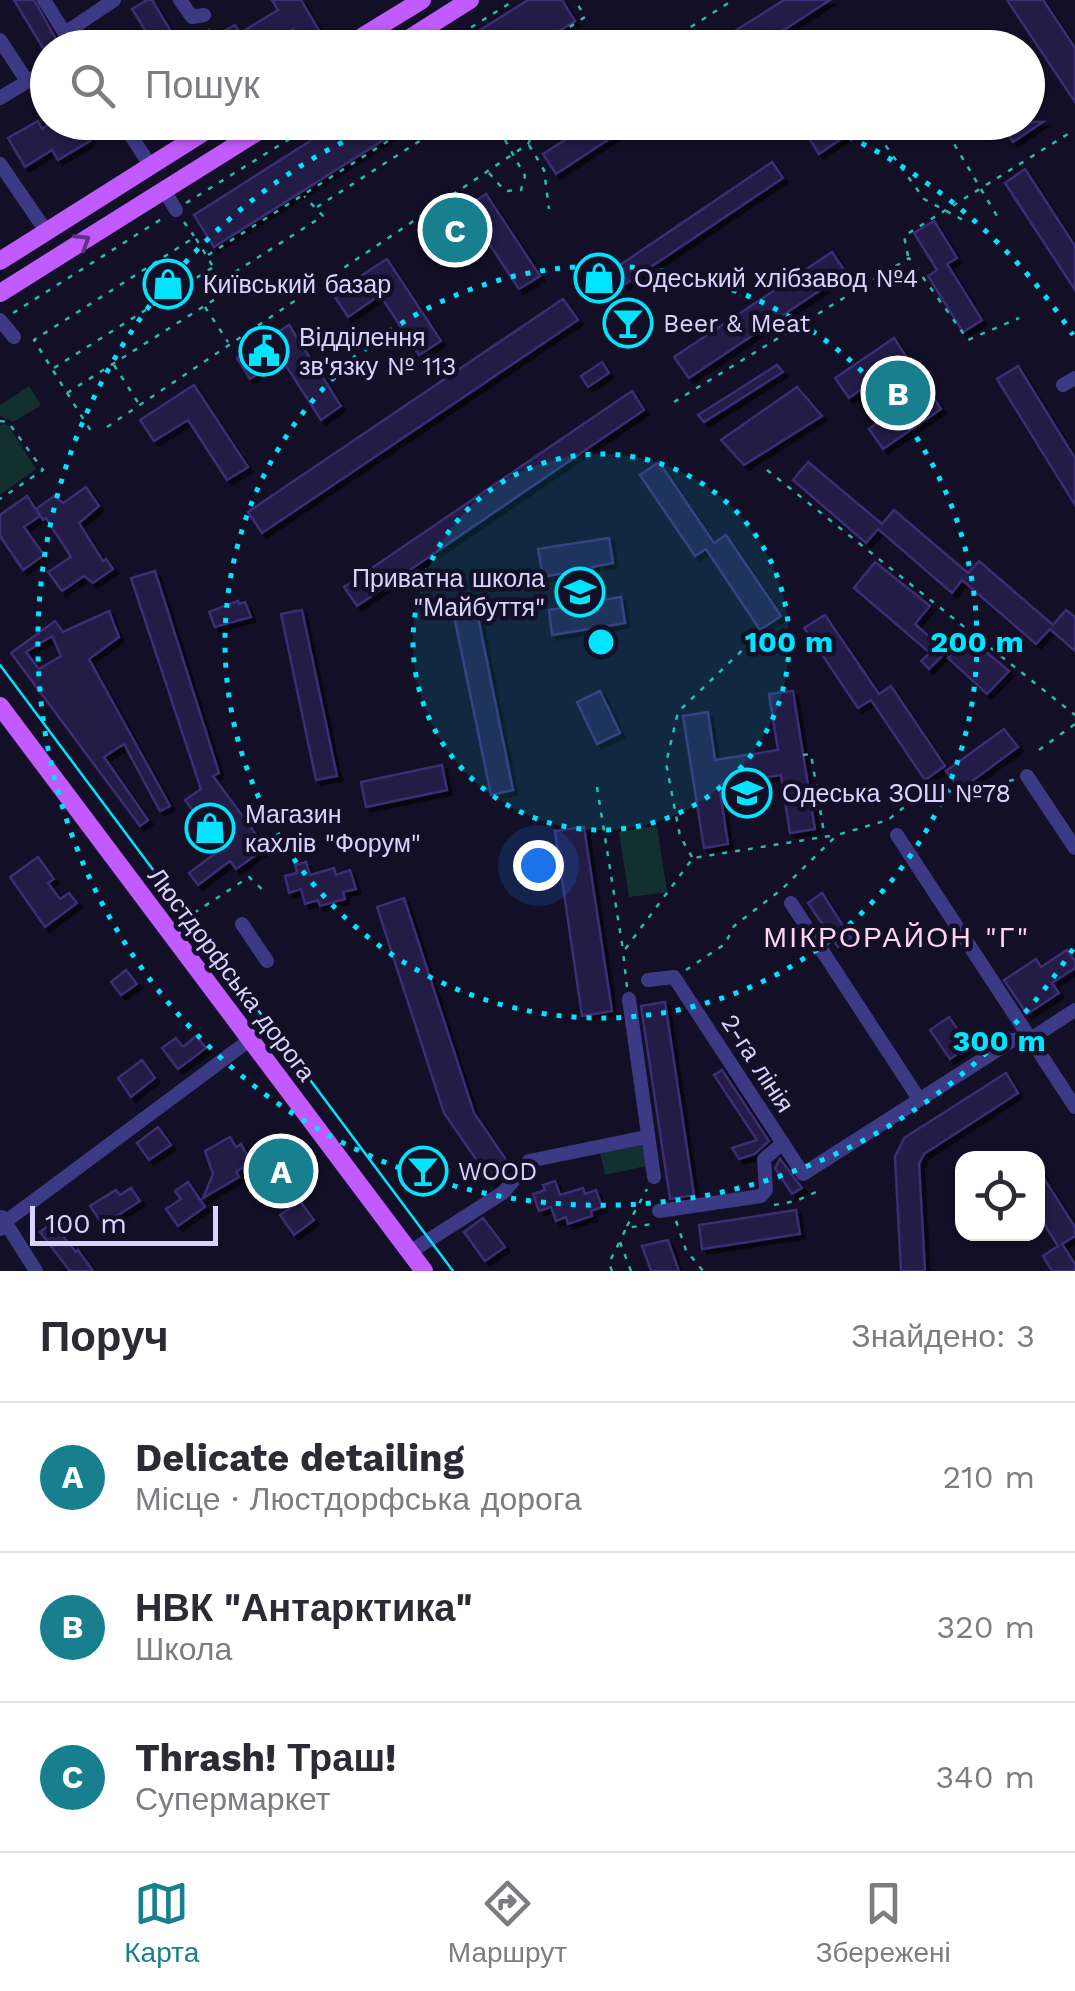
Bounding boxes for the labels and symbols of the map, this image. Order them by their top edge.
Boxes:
pin: C [422,192,488,268]
one-way arrow [72,234,90,253]
shop icon: Одеський хлібзавод №4 [573,252,625,304]
shop icon: Київський базар [142,258,194,310]
place label: Одеський хлібзавод №4 [634,264,918,293]
place label: Київський базар [203,270,391,299]
bar icon: Beer & Meat [602,297,654,349]
place label: Beer & Meat [663,309,811,338]
place label: Відділення зв'язку № 113 [299,323,456,381]
public building icon: Відділення зв'язку № 113 [238,325,290,377]
pin: B [866,356,930,430]
place label: Приватна школа "Майбуття" [352,564,545,622]
school or university icon: Приватна школа "Майбуття" [554,566,606,618]
centre of rings [583,624,619,660]
text: 100 m [745,624,833,659]
text: 200 m [930,624,1024,659]
school or university icon: Одеська ЗОШ №78 [721,767,773,819]
place label: Одеська ЗОШ №78 [782,779,1011,808]
place label: Магазин кахлів "Форум" [245,800,421,858]
shop icon: Магазин кахлів "Форум" [184,802,236,854]
your location [513,840,564,891]
street label: Люстдорфська дорога [142,862,321,1087]
district label: МІКРОРАЙОН "Г" [763,921,1031,954]
street label: 2-га лінія [715,1009,800,1118]
text: 300 m [952,1023,1046,1058]
pin: A [248,1134,314,1208]
bar icon: WOOD [397,1145,449,1197]
place label: WOOD [458,1157,537,1186]
scale bar [30,1201,218,1246]

